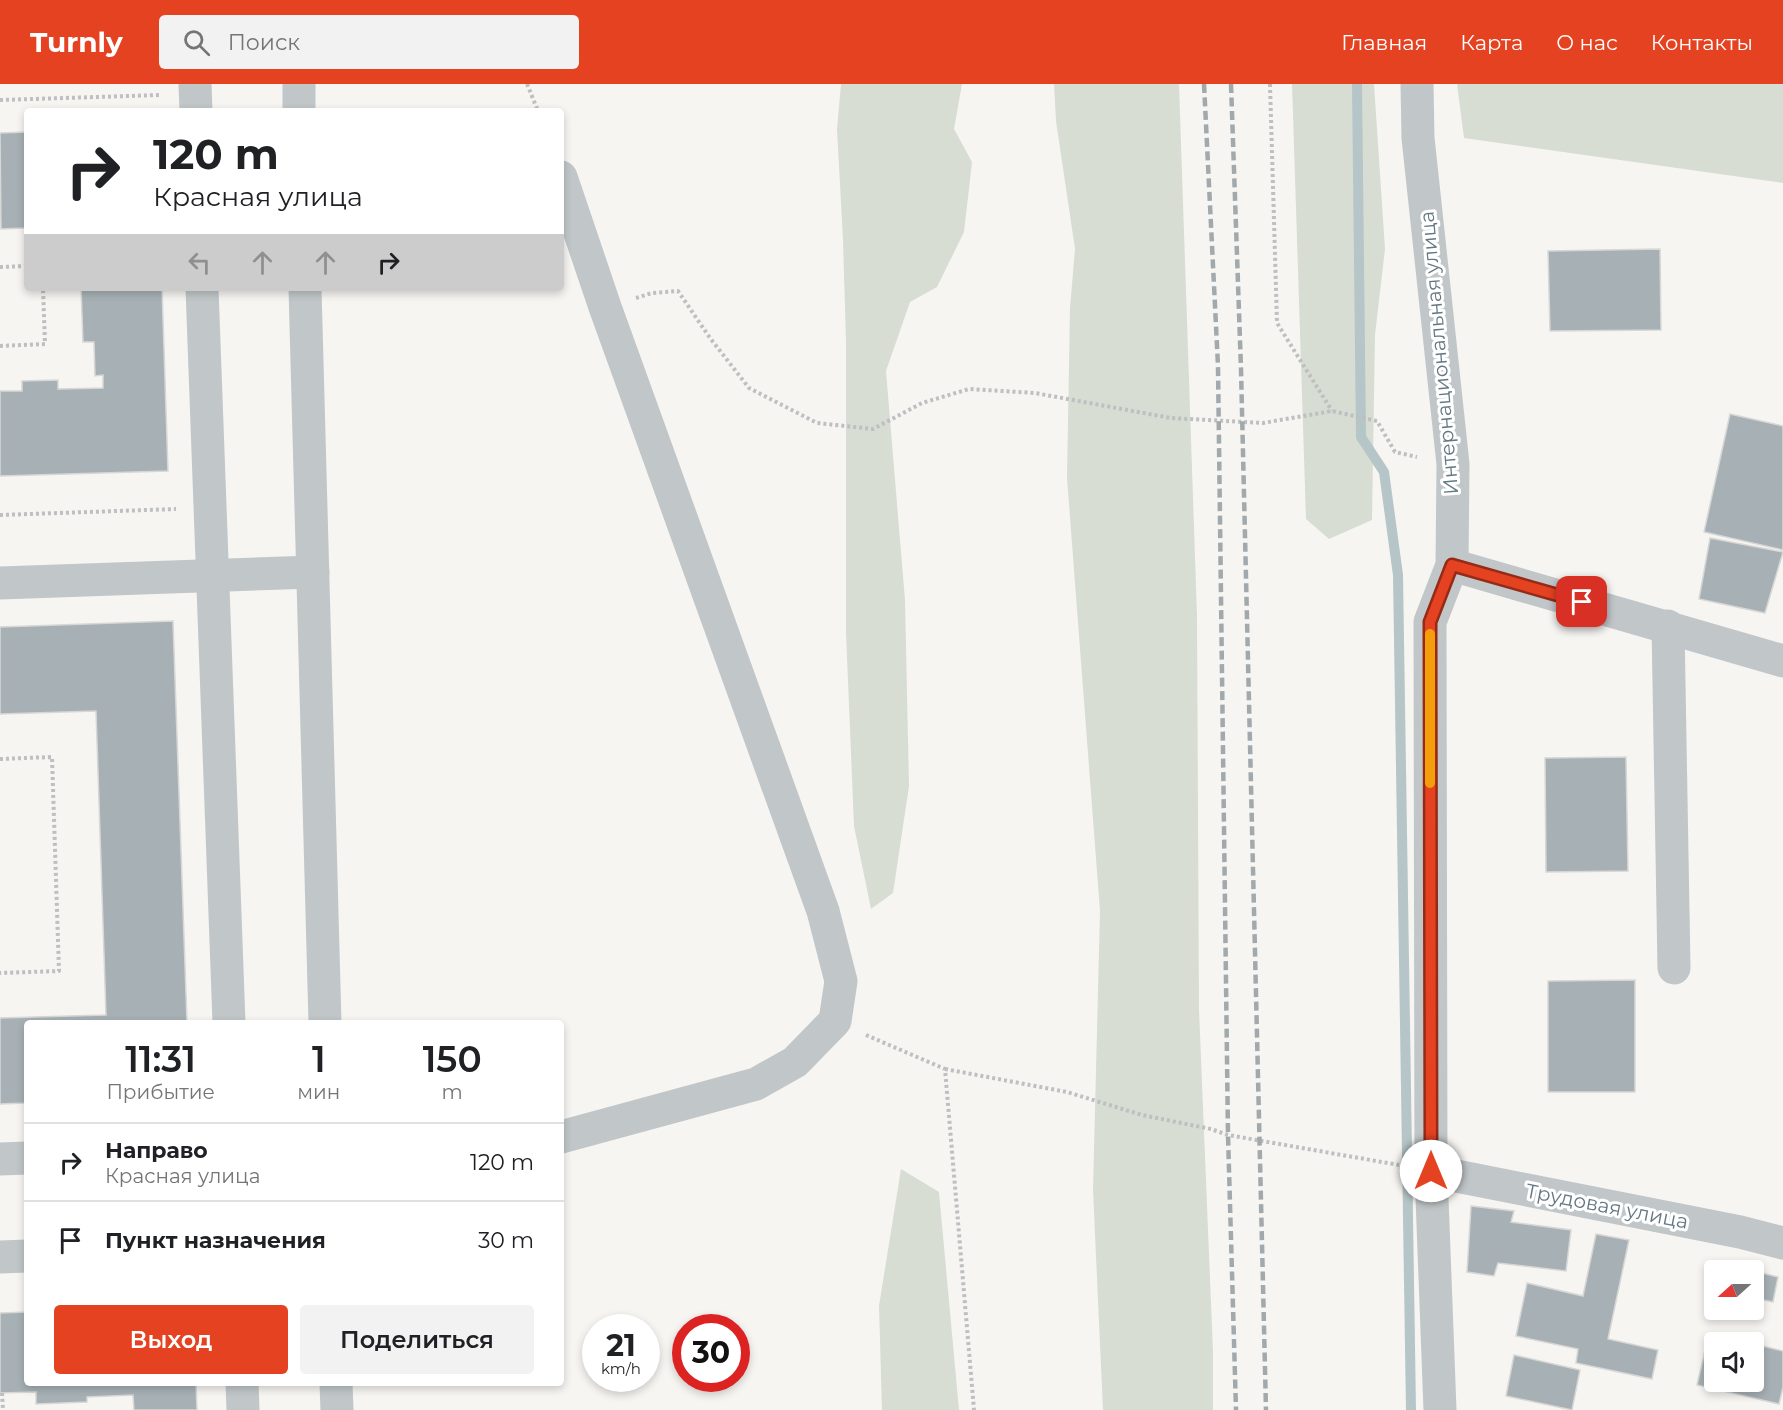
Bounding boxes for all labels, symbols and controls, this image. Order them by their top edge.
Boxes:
search box [159,15,579,69]
text: Turnly [30,25,123,59]
icon: search [180,26,213,59]
text: Поиск [228,29,300,56]
text: Главная [1341,30,1427,55]
text: Карта [1460,30,1523,55]
text: О нас [1556,30,1618,55]
text: Контакты [1651,30,1753,55]
text: 120 m [153,128,279,180]
icon: right [54,132,132,210]
text: Красная улица [153,180,363,213]
street label: Интернациональная улица [1415,210,1463,496]
icon: left [183,246,216,279]
icon: ahead [246,246,279,279]
icon: ahead [309,246,342,279]
icon: right [372,246,405,279]
pin [1556,576,1607,627]
icon: arrive [1565,585,1598,618]
text: 11:31 [125,1037,196,1081]
text: 1 [312,1037,326,1081]
text: 150 [423,1037,482,1081]
text: Прибытие [106,1080,215,1104]
text: мин [297,1080,340,1104]
text: m [442,1080,463,1104]
text: Направо [105,1137,208,1164]
position arrow [1399,1139,1463,1203]
icon: right [54,1146,87,1179]
text: 120 m [470,1149,534,1176]
text: Красная улица [105,1164,260,1188]
street label: Трудовая улица [1524,1178,1690,1234]
icon: arrive [54,1224,87,1257]
text: Пункт назначения [105,1227,326,1254]
text: 30 m [478,1227,534,1254]
north arrow [1704,1260,1764,1320]
map controls [1704,1260,1764,1392]
button: Выход [54,1305,288,1374]
button: Поделиться [300,1305,534,1374]
speed limit sign: 30 [672,1314,750,1392]
text: 21 [606,1327,636,1364]
button: sound [1704,1332,1764,1392]
text: km/h [601,1359,641,1378]

